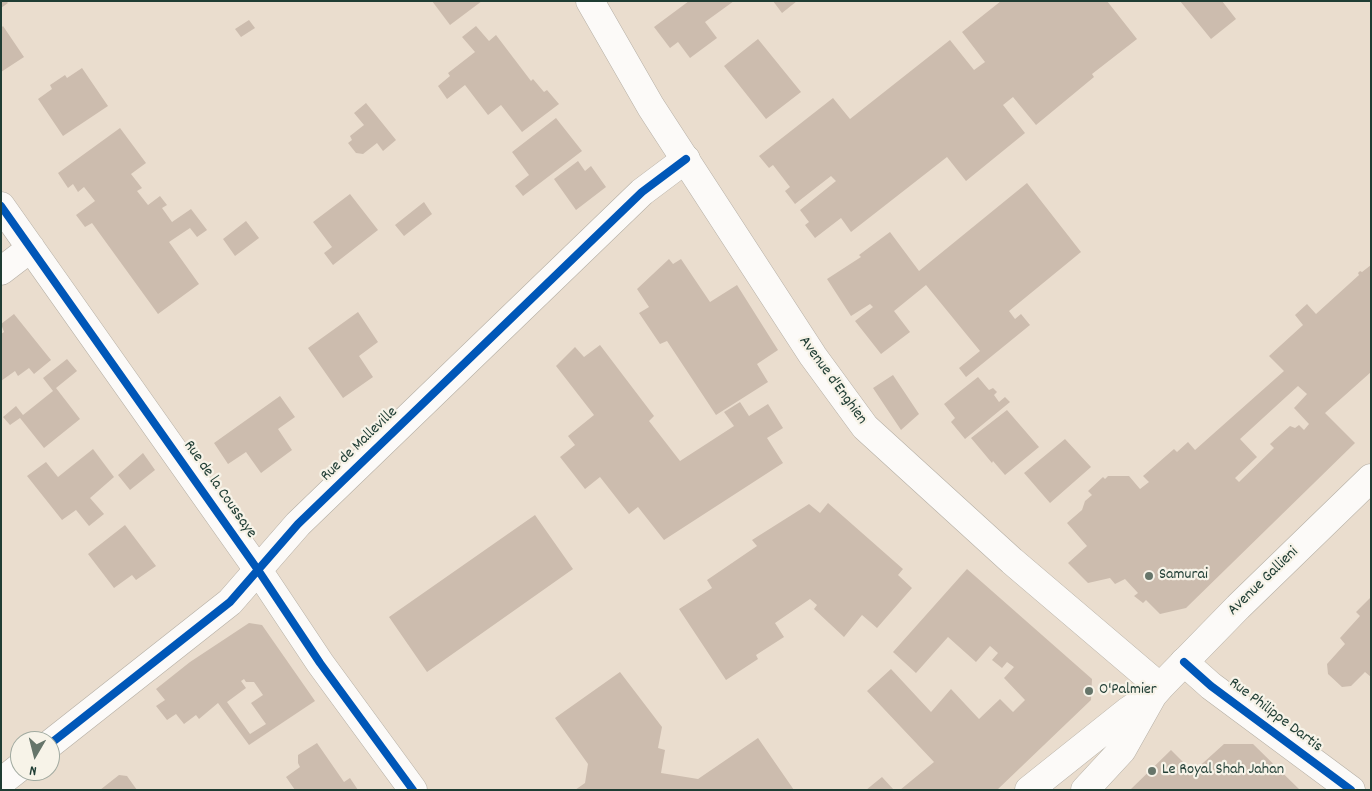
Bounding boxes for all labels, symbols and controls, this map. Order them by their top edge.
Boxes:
street label: Avenue d'Enghien [794,333,870,429]
street label: Rue de Malleville [318,404,402,486]
street label: Rue de la Coussaye [178,437,260,543]
street label: Avenue Gallieni [1225,544,1303,620]
place label: Samurai [1159,566,1208,586]
marker: Samurai [1143,570,1155,582]
street label: Rue Philippe Dartis [1224,675,1326,757]
place label: O'Palmier [1099,681,1157,701]
marker: O'Palmier [1083,685,1095,697]
north arrow [10,731,60,781]
text: N [28,759,38,780]
place label: Le Royal Shah Jahan [1162,761,1284,781]
marker: Le Royal Shah Jahan [1146,765,1158,777]

